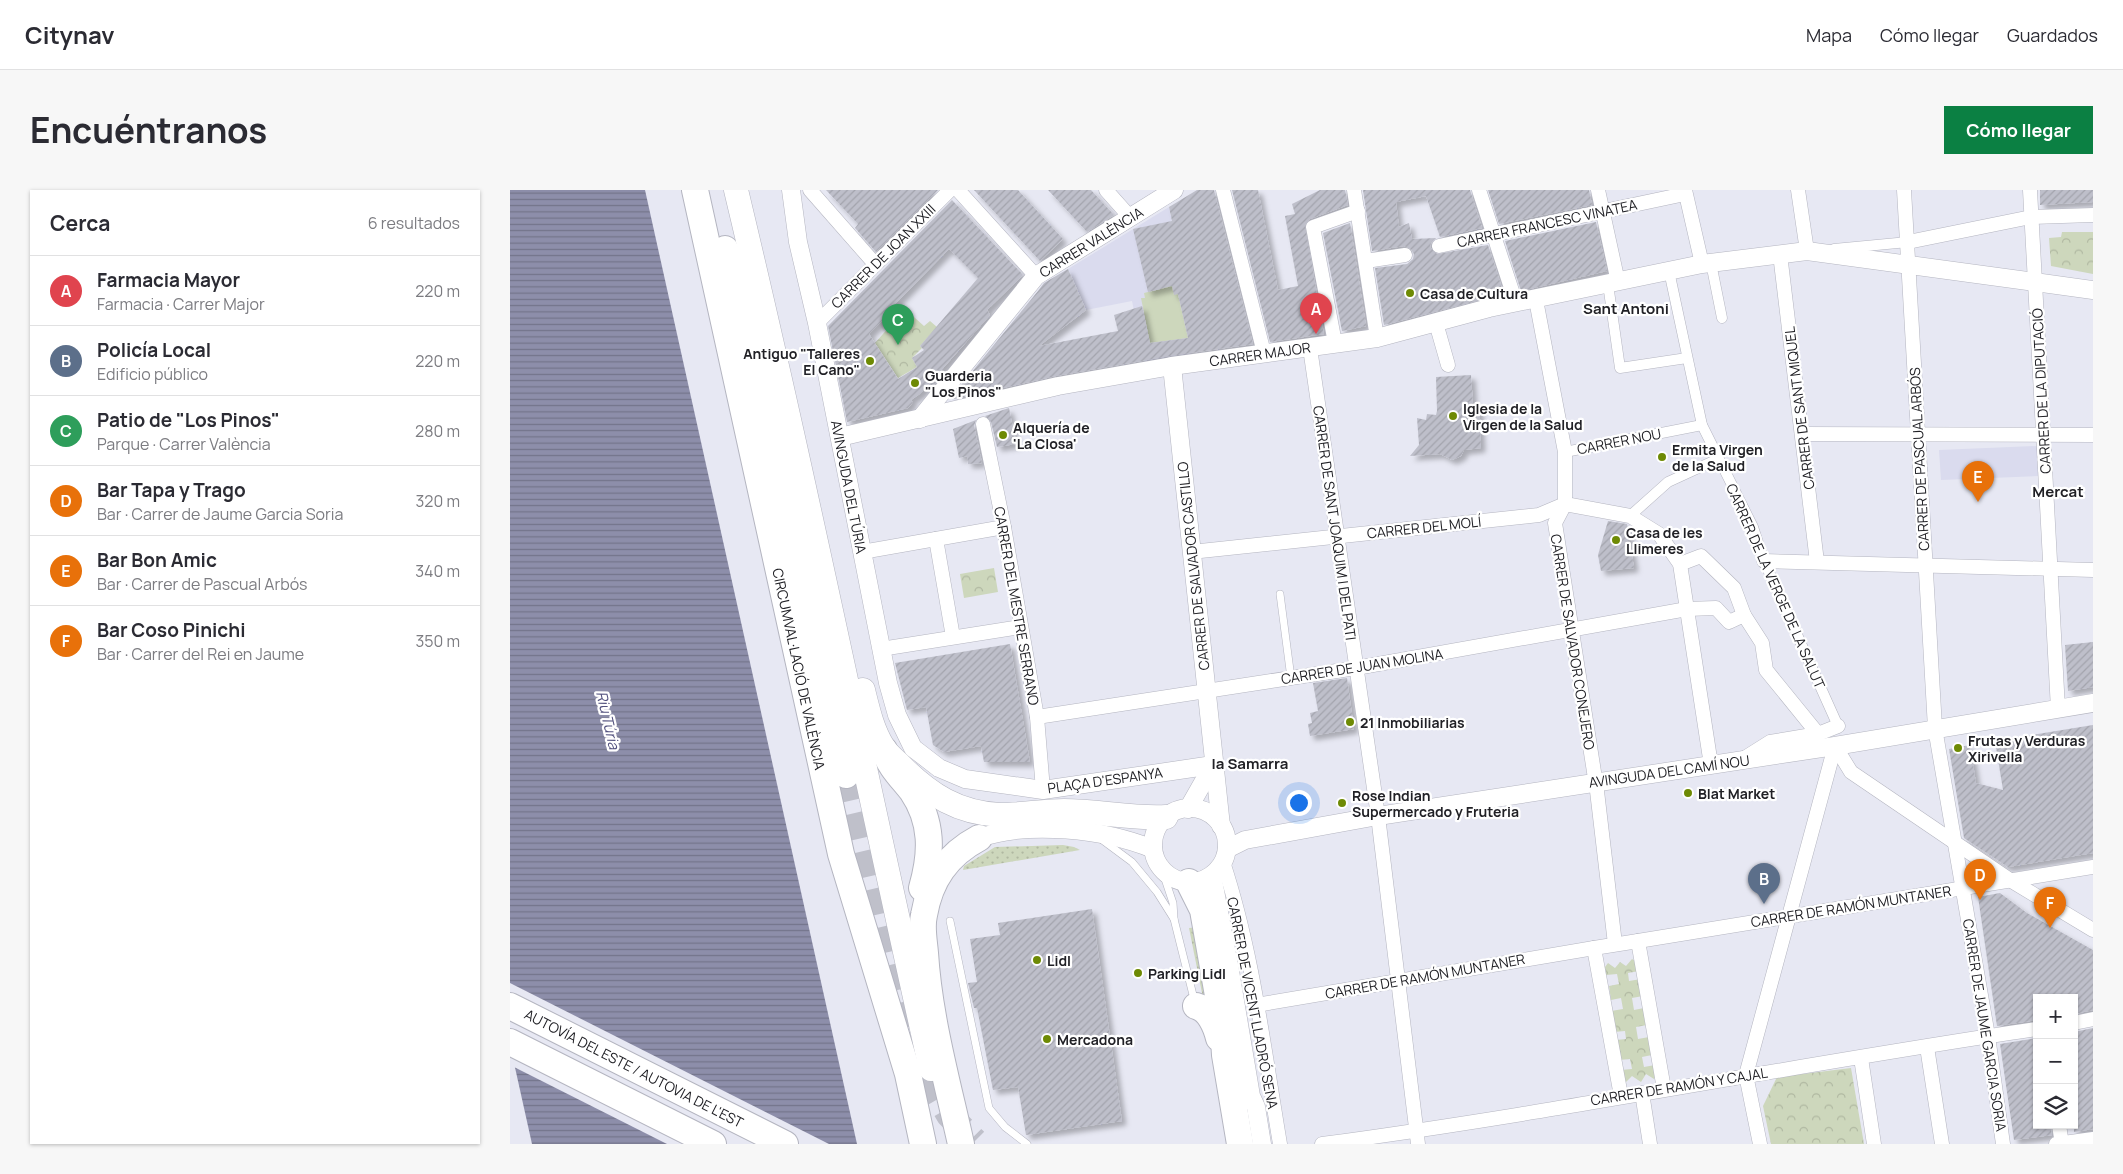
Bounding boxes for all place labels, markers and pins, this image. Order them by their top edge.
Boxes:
place label: Casa de Cultura [1420,284,1528,303]
marker: Casa de Cultura [1404,287,1416,299]
pin: A [1300,293,1332,334]
pin: C [882,304,914,345]
place label: Antiguo "Talleres El Cano" [743,344,860,379]
marker: Antiguo "Talleres El Cano" [864,355,876,367]
place label: Guarderia "Los Pinos" [925,366,1002,401]
marker: Guarderia "Los Pinos" [909,377,921,389]
place label: Iglesia de la Virgen de la Salud [1463,399,1583,434]
marker: Iglesia de la Virgen de la Salud [1447,410,1459,422]
place label: Alquería de 'La Closa' [1013,418,1090,453]
marker: Alquería de 'La Closa' [997,429,1009,441]
place label: Ermita Virgen de la Salud [1672,440,1763,475]
marker: Ermita Virgen de la Salud [1656,451,1668,463]
pin: E [1962,461,1994,502]
place label: Casa de les Llimeres [1626,523,1703,558]
marker: Casa de les Llimeres [1610,534,1622,546]
place label: 21 Inmobiliarias [1360,713,1465,732]
marker: 21 Inmobiliarias [1344,716,1356,728]
place label: Frutas y Verduras Xirivella [1968,731,2086,766]
marker: Frutas y Verduras Xirivella [1952,742,1964,754]
place label: Blat Market [1698,784,1775,803]
place label: Rose Indian Supermercado y Fruteria [1352,786,1519,821]
marker: Blat Market [1682,787,1694,799]
marker: Rose Indian Supermercado y Fruteria [1336,797,1348,809]
pin: D [1964,859,1996,900]
pin: B [1748,863,1780,904]
pin: F [2034,887,2066,928]
place label: Lidl [1047,951,1071,970]
marker: Lidl [1031,954,1043,966]
place label: Parking Lidl [1148,964,1226,983]
marker: Parking Lidl [1132,967,1144,979]
place label: Mercadona [1057,1030,1133,1049]
marker: Mercadona [1041,1033,1053,1045]

